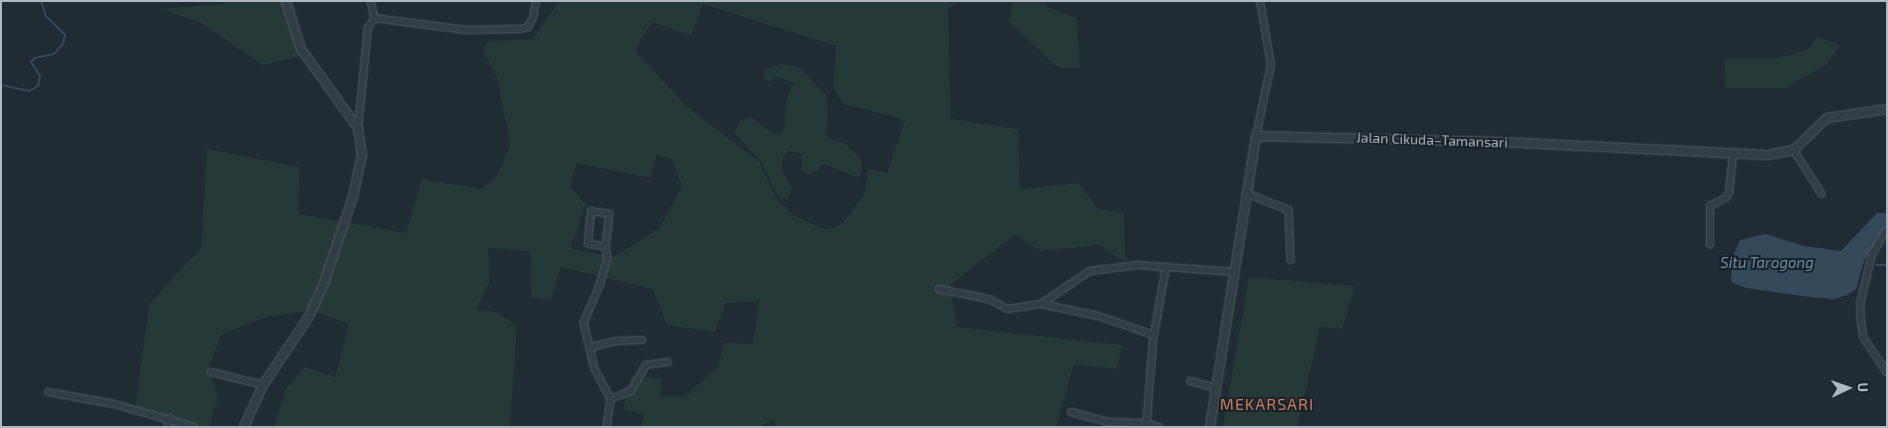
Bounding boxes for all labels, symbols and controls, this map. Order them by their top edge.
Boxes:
street label: Jalan Cikuda–Tamansari [1356,129,1508,151]
water label: Situ Tarogong [1720,254,1814,272]
north arrow [1823,363,1873,413]
text: U [1855,382,1872,392]
district label: MEKARSARI [1219,394,1315,414]

